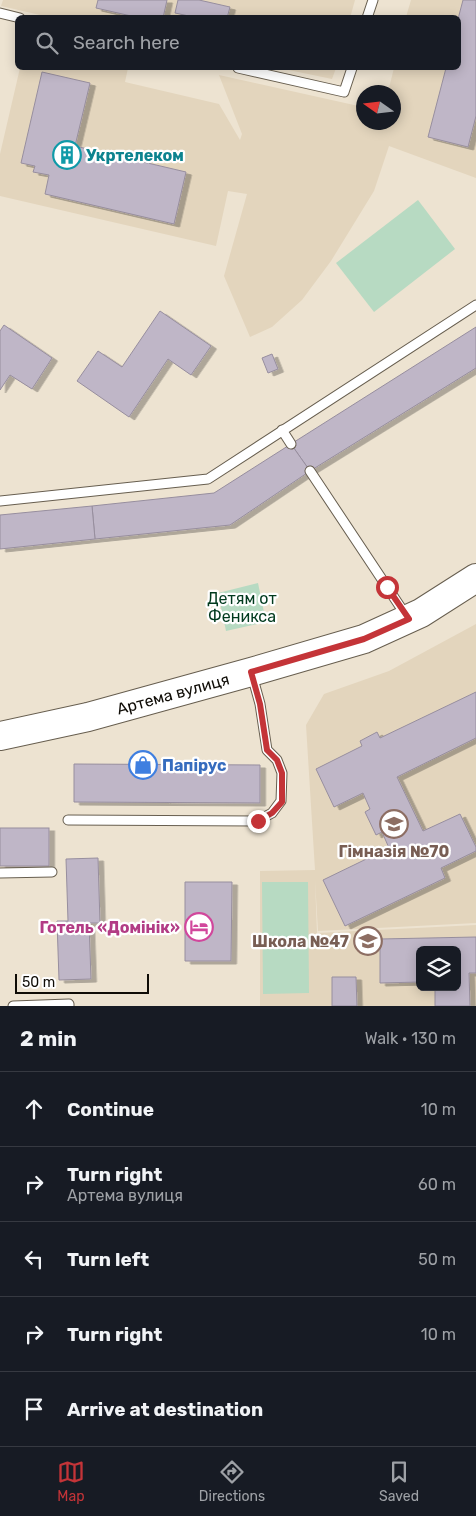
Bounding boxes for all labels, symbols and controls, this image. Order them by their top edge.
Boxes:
search box [15,15,461,70]
icon: search [33,29,61,57]
text: Search here [73,31,180,54]
north arrow [356,85,401,130]
building icon: Укртелеком [52,140,82,170]
place label: Укртелеком [86,146,184,165]
route start [376,576,399,599]
park label: Детям от Феникса [207,589,277,626]
street label: Артема вулиця [114,669,231,719]
shop icon: Папірус [128,750,158,780]
place label: Папірус [162,756,226,775]
school or university icon: Гімназія №70 [379,809,409,839]
route end [247,810,270,833]
place label: Гімназія №70 [339,842,450,861]
hotel icon: Готель «Домінік» [184,912,214,942]
place label: Готель «Домінік» [40,918,180,937]
school or university icon: Школа №47 [353,926,383,956]
place label: Школа №47 [252,932,349,951]
map controls [416,946,461,991]
button: layers [416,946,461,991]
scale bar [15,971,149,994]
text: 50 m [22,974,55,991]
text: 2 min [20,1026,77,1051]
text: Walk · 130 m [365,1029,456,1048]
icon: ahead [20,1095,48,1123]
text: Continue [67,1098,154,1121]
text: 10 m [421,1100,456,1119]
text: Turn right [67,1163,162,1186]
icon: right [20,1170,48,1198]
text: 60 m [418,1175,456,1194]
text: Артема вулиця [67,1186,183,1205]
icon: left [20,1245,48,1273]
text: Turn left [67,1248,149,1271]
text: 50 m [418,1250,456,1269]
icon: right [20,1320,48,1348]
text: Turn right [67,1323,162,1346]
text: 10 m [421,1325,456,1344]
icon: arrive [20,1395,48,1423]
text: Arrive at destination [67,1398,263,1421]
tab: Map [57,1458,85,1505]
tab: Directions [199,1458,265,1505]
tab: Saved [379,1458,419,1505]

